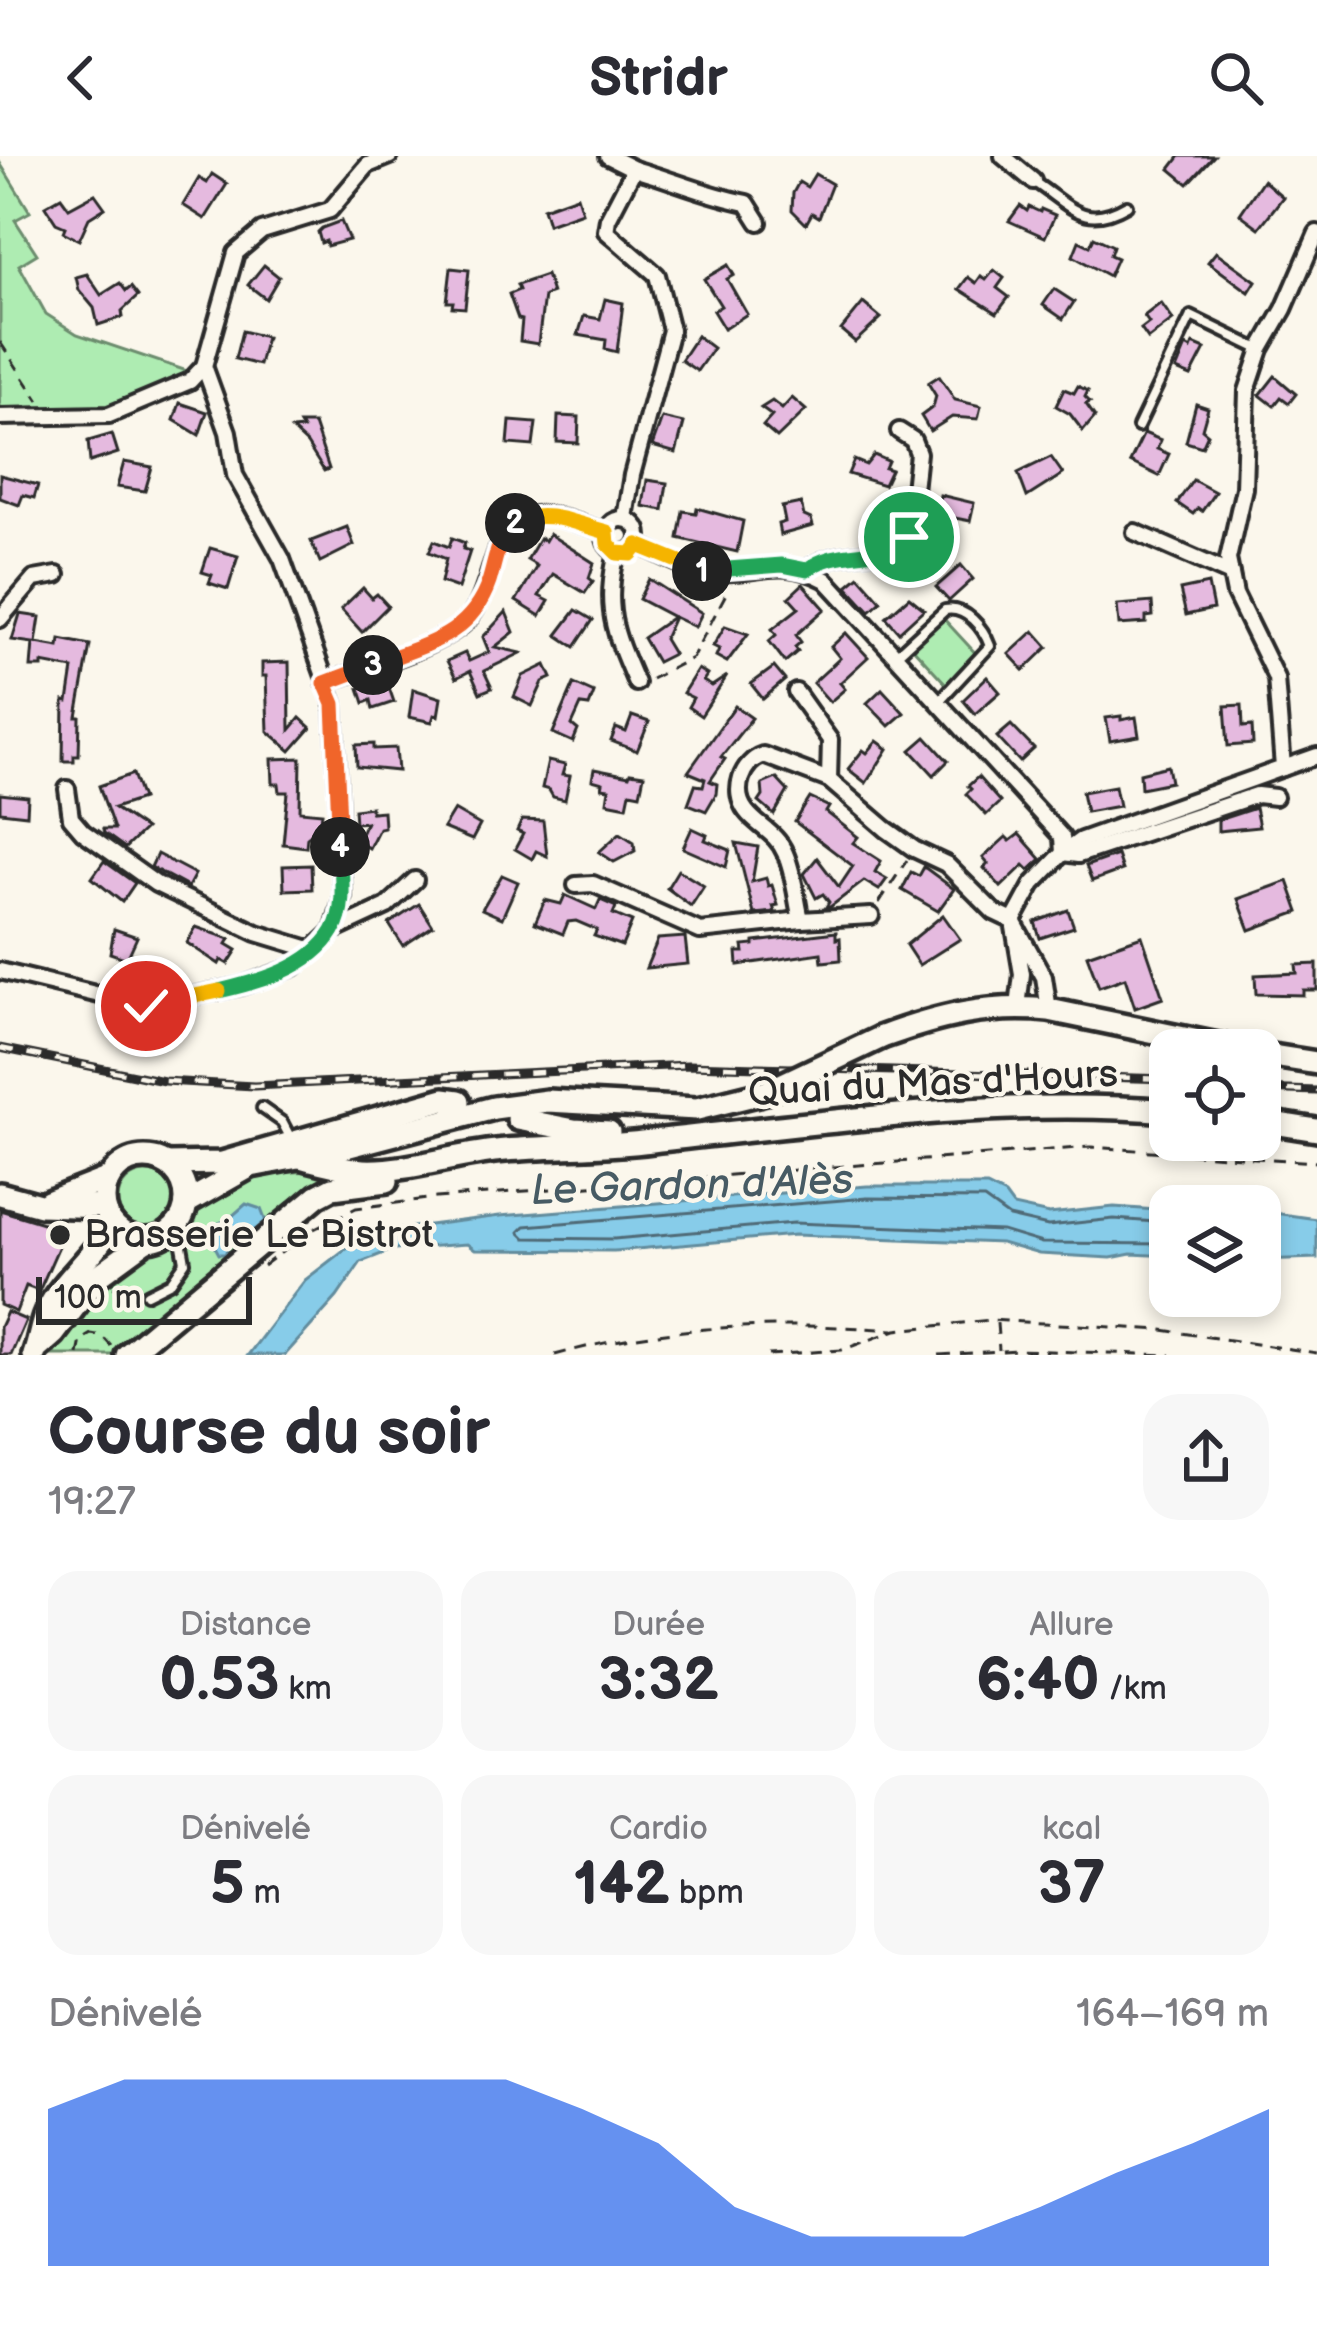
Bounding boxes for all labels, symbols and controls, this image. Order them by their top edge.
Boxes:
icon: back [48,45,114,111]
icon: search [1203,45,1269,111]
text: Stridr [589,46,728,111]
pin [858,486,960,588]
pin: 2 [485,493,545,553]
text: 2 [505,503,525,543]
icon: arrive [876,504,942,570]
pin: 1 [672,541,732,601]
text: 1 [695,551,709,591]
pin: 3 [343,635,403,695]
text: 3 [363,645,383,685]
pin: 4 [310,817,370,877]
text: 4 [330,827,350,867]
pin [95,955,197,1057]
icon: check [113,973,179,1039]
map controls [1149,1029,1281,1317]
button: locate [1149,1029,1281,1161]
street label: Quai du Mas d'Hours [747,1051,1119,1117]
water label: Le Gardon d'Alès [530,1155,854,1217]
button: layers [1149,1185,1281,1317]
place label: Brasserie Le Bistrot [84,1212,434,1259]
marker: Brasserie Le Bistrot [47,1222,73,1248]
scale bar [36,1271,252,1324]
text: 100 m [54,1278,142,1318]
text: Course du soir [48,1394,490,1473]
button: share [1143,1394,1269,1520]
text: 19:27 [48,1479,136,1526]
text: Distance [180,1605,311,1645]
text: Durée [612,1605,705,1645]
text: Allure [1029,1605,1114,1645]
text: 0.53 [159,1645,279,1717]
text: 3:32 [598,1645,719,1717]
text: 6:40 [976,1645,1100,1717]
text: km [279,1669,332,1709]
text: /km [1100,1669,1167,1709]
text: Dénivelé [180,1809,311,1849]
text: Cardio [609,1809,708,1849]
text: kcal [1042,1809,1101,1849]
text: 5 [210,1849,245,1921]
text: 142 [573,1849,670,1921]
text: 37 [1037,1849,1106,1921]
text: m [245,1873,281,1913]
text: bpm [670,1873,744,1913]
text: Dénivelé [48,1991,202,2038]
text: 164–169 m [1076,1991,1269,2038]

